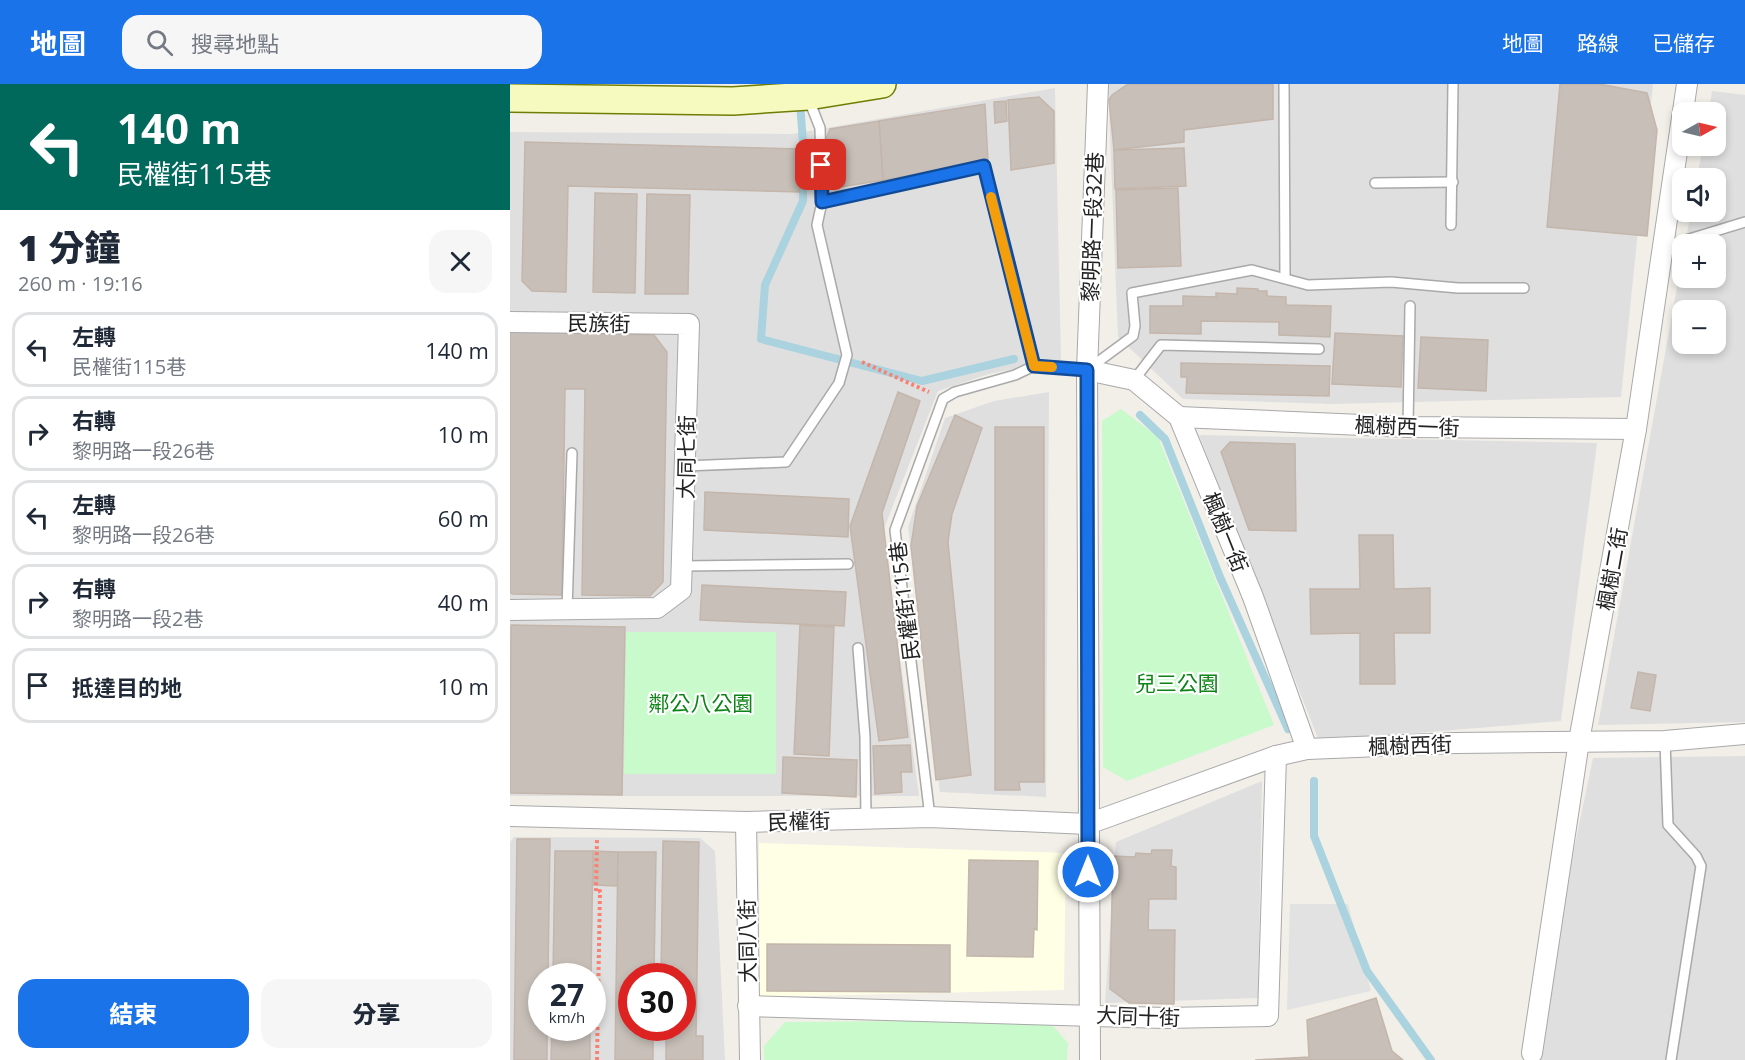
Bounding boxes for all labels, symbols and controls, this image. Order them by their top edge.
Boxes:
search box [122,15,542,69]
text: 地圖 [30,24,86,62]
icon: search [143,26,176,59]
text: 搜尋地點 [191,28,279,58]
text: 地圖 [1502,29,1544,57]
text: 路線 [1577,29,1619,57]
text: 已儲存 [1652,29,1715,57]
text: 140 m [117,99,241,156]
north arrow [1672,102,1726,156]
map controls [1672,102,1726,354]
icon: left [18,108,96,186]
pin [795,139,846,190]
icon: arrive [804,148,837,181]
street label: 黎明路一段32巷 [1075,152,1109,302]
text: 民權街115巷 [117,155,271,192]
button: sound [1672,168,1726,222]
text: 1 分鐘 [18,223,120,272]
button: close [429,230,492,293]
button: + [1672,234,1726,288]
text: 260 m · 19:16 [18,270,143,297]
button: − [1672,300,1726,354]
street label: 民族街 [567,308,631,338]
text: 左轉 [72,321,116,351]
icon: left [21,333,54,366]
text: 140 m [425,335,489,365]
text: 民權街115巷 [72,353,186,380]
text: 右轉 [72,405,116,435]
street label: 楓樹西一街 [1354,410,1460,442]
street label: 大同七街 [671,415,701,499]
icon: right [21,417,54,450]
text: 10 m [438,419,489,449]
text: 黎明路一段26巷 [72,437,215,464]
street label: 楓樹一街 [1197,488,1255,576]
text: 左轉 [72,489,116,519]
icon: left [21,501,54,534]
text: 60 m [438,503,489,533]
text: 黎明路一段26巷 [72,521,215,548]
street label: 楓樹二街 [1591,525,1633,613]
street label: 民權街115巷 [883,540,925,662]
text: 右轉 [72,573,116,603]
icon: right [21,585,54,618]
text: 40 m [438,587,489,617]
text: 黎明路一段2巷 [72,605,203,632]
icon: arrive [21,669,54,702]
park label: 兒三公園 [1135,669,1219,697]
text: 10 m [438,671,489,701]
text: 抵達目的地 [72,672,182,702]
park label: 鄰公八公園 [649,689,754,717]
street label: 楓樹西街 [1368,730,1452,760]
street label: 民權街 [767,806,831,836]
position arrow [1056,840,1120,904]
street label: 大同八街 [732,899,762,983]
speed limit sign: 30 [618,963,696,1041]
text: 27 [550,974,584,1015]
button: 結束 [18,979,249,1048]
button: 分享 [261,979,492,1048]
street label: 大同十街 [1096,1001,1180,1031]
text: km/h [549,1007,585,1027]

